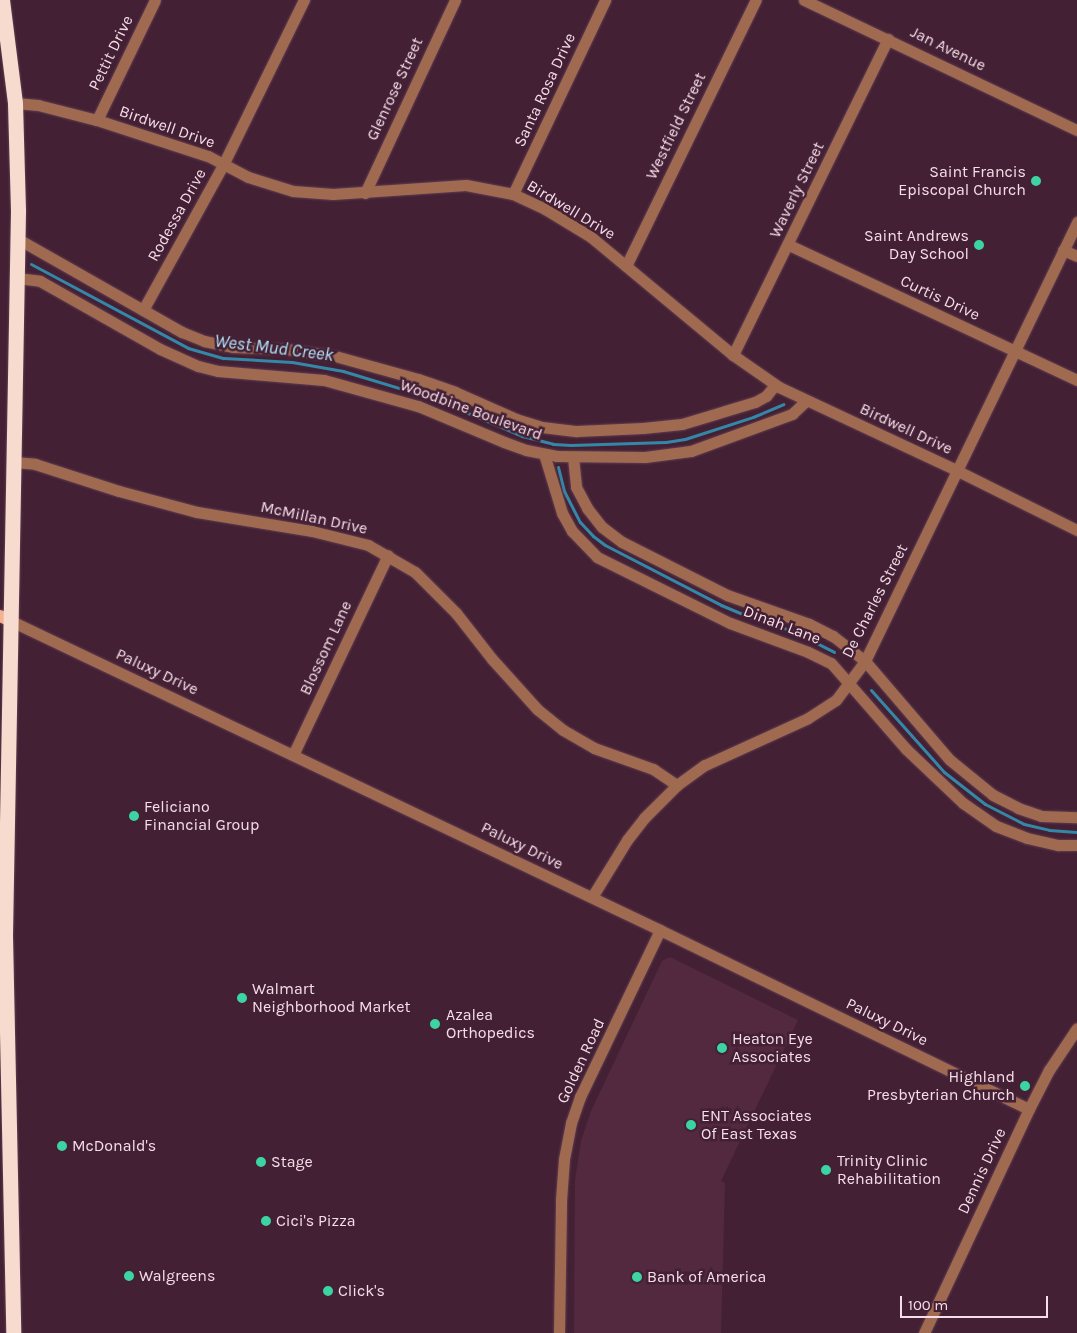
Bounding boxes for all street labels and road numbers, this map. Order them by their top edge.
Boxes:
street label: Pettit Drive [85,12,137,94]
street label: Jan Avenue [907,23,989,75]
street label: Santa Rosa Drive [510,30,580,150]
street label: Glenrose Street [363,34,427,144]
street label: Westfield Street [642,69,710,183]
street label: Birdwell Drive [117,102,217,152]
street label: Waverly Street [766,139,828,241]
street label: Rodessa Drive [144,165,210,265]
street label: Birdwell Drive [523,176,619,244]
street label: Curtis Drive [897,271,983,325]
street label: Woodbine Boulevard [397,375,545,445]
street label: Birdwell Drive [857,399,955,459]
street label: McMillan Drive [259,497,369,539]
street label: De Charles Street [838,541,912,661]
street label: Blossom Lane [296,598,356,698]
street label: Dinah Lane [741,601,823,649]
street label: Paluxy Drive [113,645,201,699]
street label: Paluxy Drive [478,818,566,874]
street label: Paluxy Drive [843,994,931,1050]
street label: Golden Road [553,1015,609,1107]
street label: Dennis Drive [954,1125,1010,1217]

